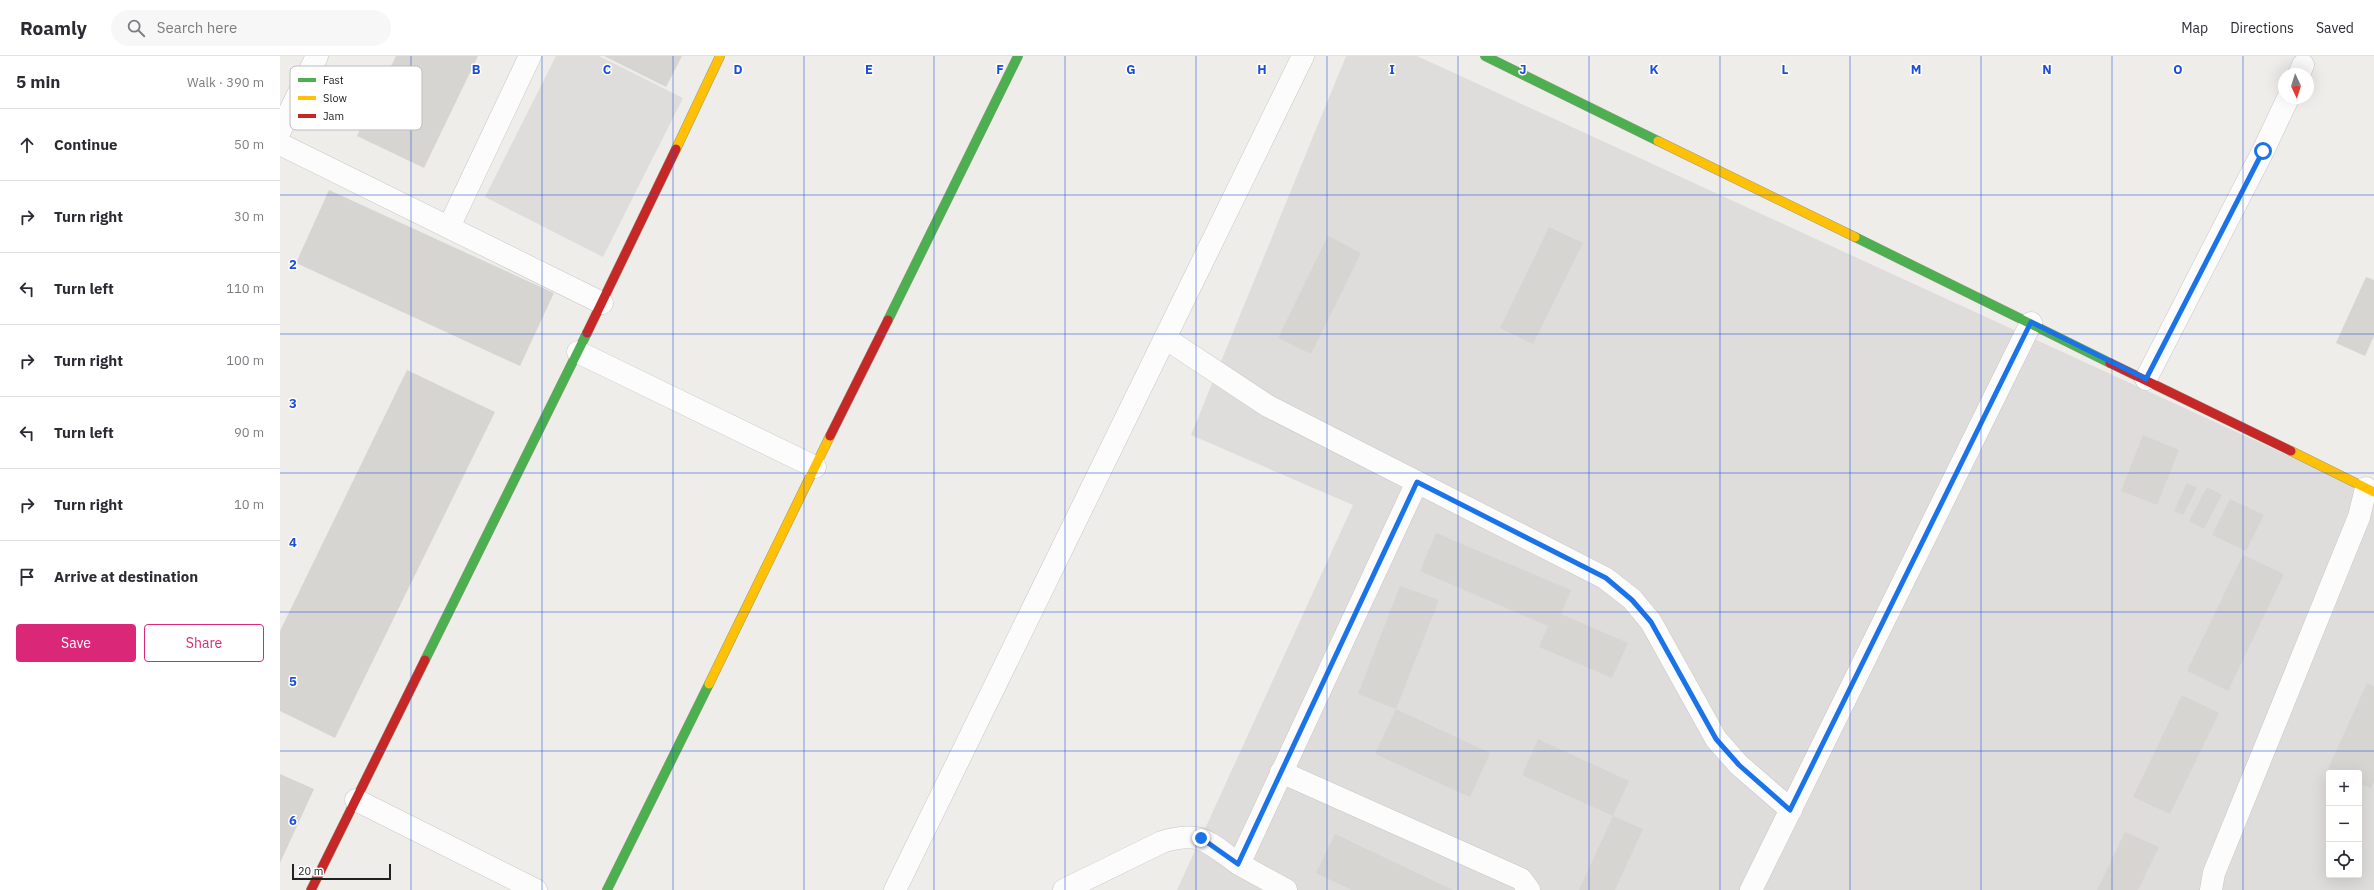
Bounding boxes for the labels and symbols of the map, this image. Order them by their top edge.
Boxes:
text: B [472,61,481,78]
text: C [603,61,612,78]
text: D [733,61,743,78]
text: E [865,61,873,78]
text: F [996,61,1004,78]
text: G [1126,61,1136,78]
text: H [1257,61,1267,78]
text: I [1389,61,1395,78]
text: J [1519,61,1527,78]
text: K [1649,61,1659,78]
text: L [1782,61,1789,78]
text: M [1911,61,1921,78]
text: N [2042,61,2052,78]
text: O [2173,61,2183,78]
legend [290,66,422,130]
north arrow [2278,68,2314,104]
text: Fast [323,73,344,87]
text: Slow [323,91,347,105]
text: Jam [323,109,344,123]
route start [2254,142,2272,160]
text: 2 [289,256,297,273]
text: 3 [289,395,297,412]
text: 4 [289,534,297,551]
text: 5 [289,673,297,690]
text: 6 [289,812,297,829]
route end [1192,829,1210,847]
scale bar [292,862,391,881]

